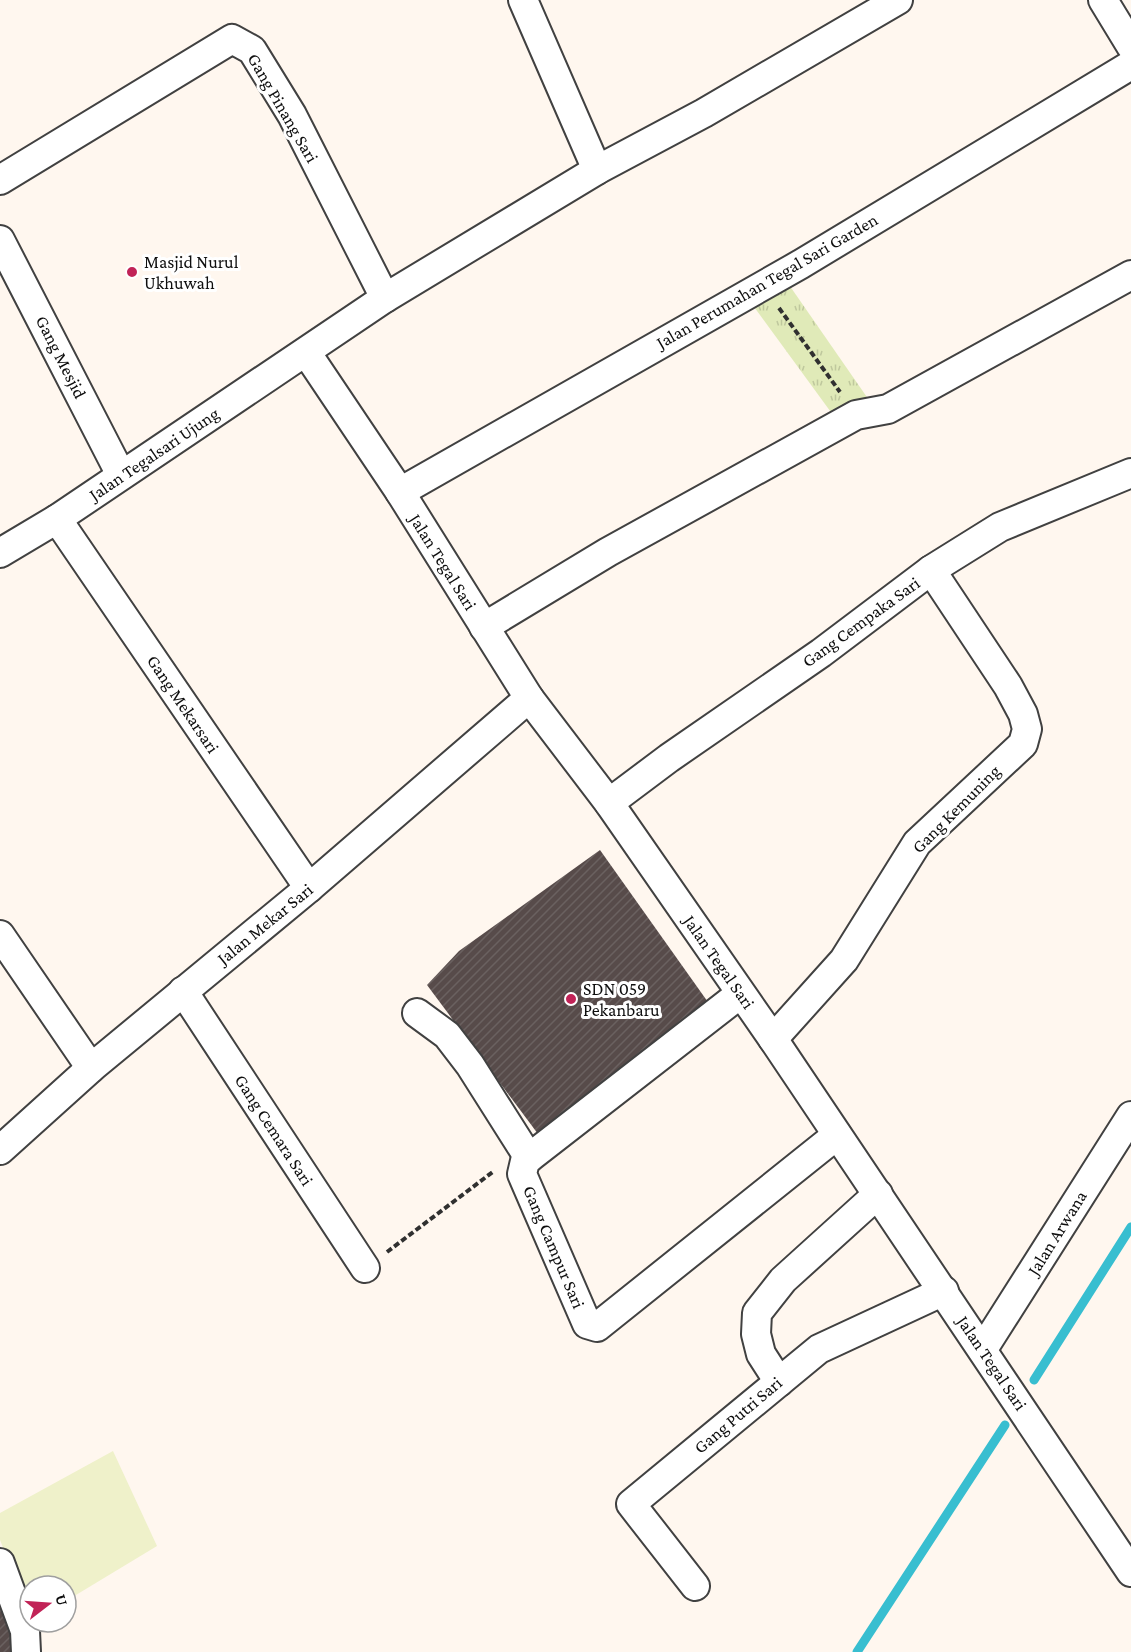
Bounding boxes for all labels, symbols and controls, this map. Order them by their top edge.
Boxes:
street label: Gang Pinang Sari [244,50,323,166]
street label: Jalan Perumahan Tegal Sari Garden [651,209,881,354]
place label: Masjid Nurul Ukhuwah [144,252,239,293]
marker: Masjid Nurul Ukhuwah [125,265,139,279]
street label: Gang Mesjid [31,312,91,403]
street label: Jalan Tegalsari Ujung [84,403,224,507]
street label: Jalan Tegal Sari [404,509,481,614]
street label: Gang Cempaka Sari [798,573,924,671]
street label: Gang Mekarsari [143,651,223,757]
street label: Gang Kemuning [908,761,1004,857]
street label: Jalan Mekar Sari [212,879,317,970]
street label: Jalan Tegal Sari [678,910,759,1013]
place label: SDN 059 Pekanbaru [583,979,660,1020]
marker: SDN 059 Pekanbaru [564,992,578,1006]
street label: Gang Cemara Sari [231,1071,317,1189]
street label: Gang Campur Sari [519,1183,589,1312]
street label: Jalan Arwana [1022,1187,1091,1281]
street label: Jalan Tegal Sari [952,1310,1031,1414]
street label: Gang Putri Sari [690,1372,786,1457]
north arrow [18,1574,78,1634]
text: U [52,1592,72,1608]

